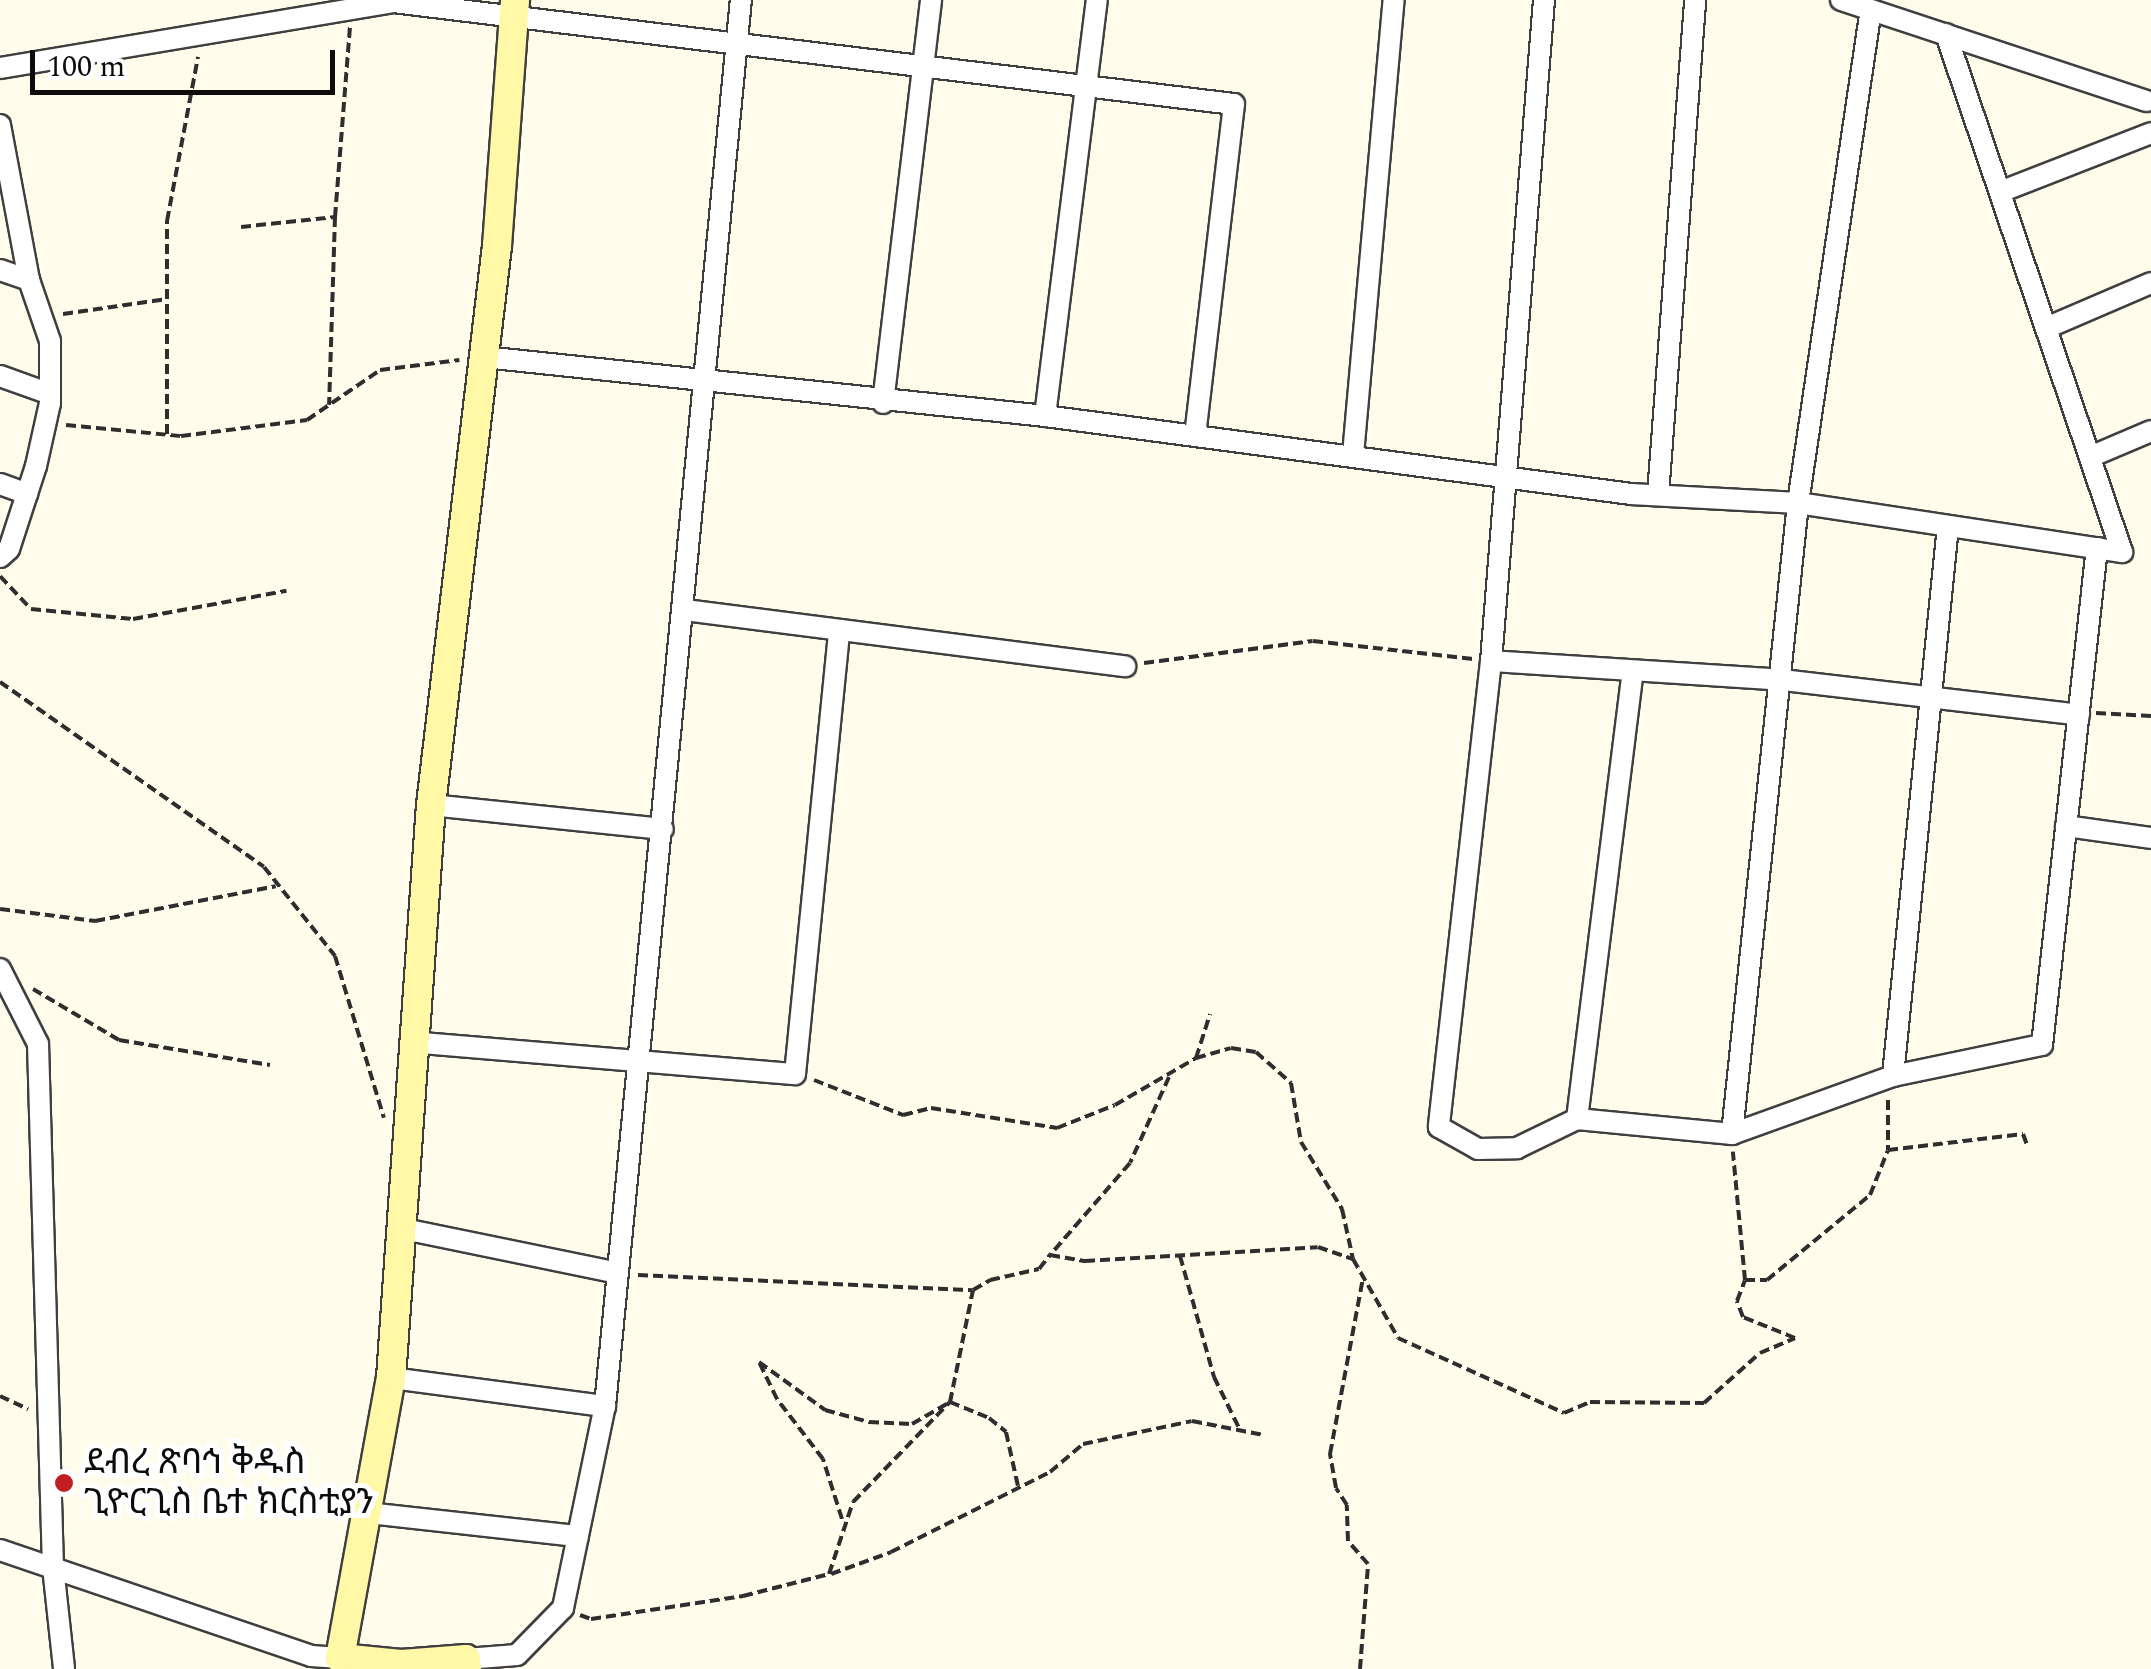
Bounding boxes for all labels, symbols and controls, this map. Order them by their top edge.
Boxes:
scale bar [35,30,340,92]
text: 100 m [47,44,125,90]
place label: ደብረ ጽባኅ ቅዱስ ጊዮርጊስ ቤተ ክርስቲያን [84,1442,374,1524]
marker: ደብረ ጽባኅ ቅዱስ ጊዮርጊስ ቤተ ክርስቲያን [53,1472,75,1494]

